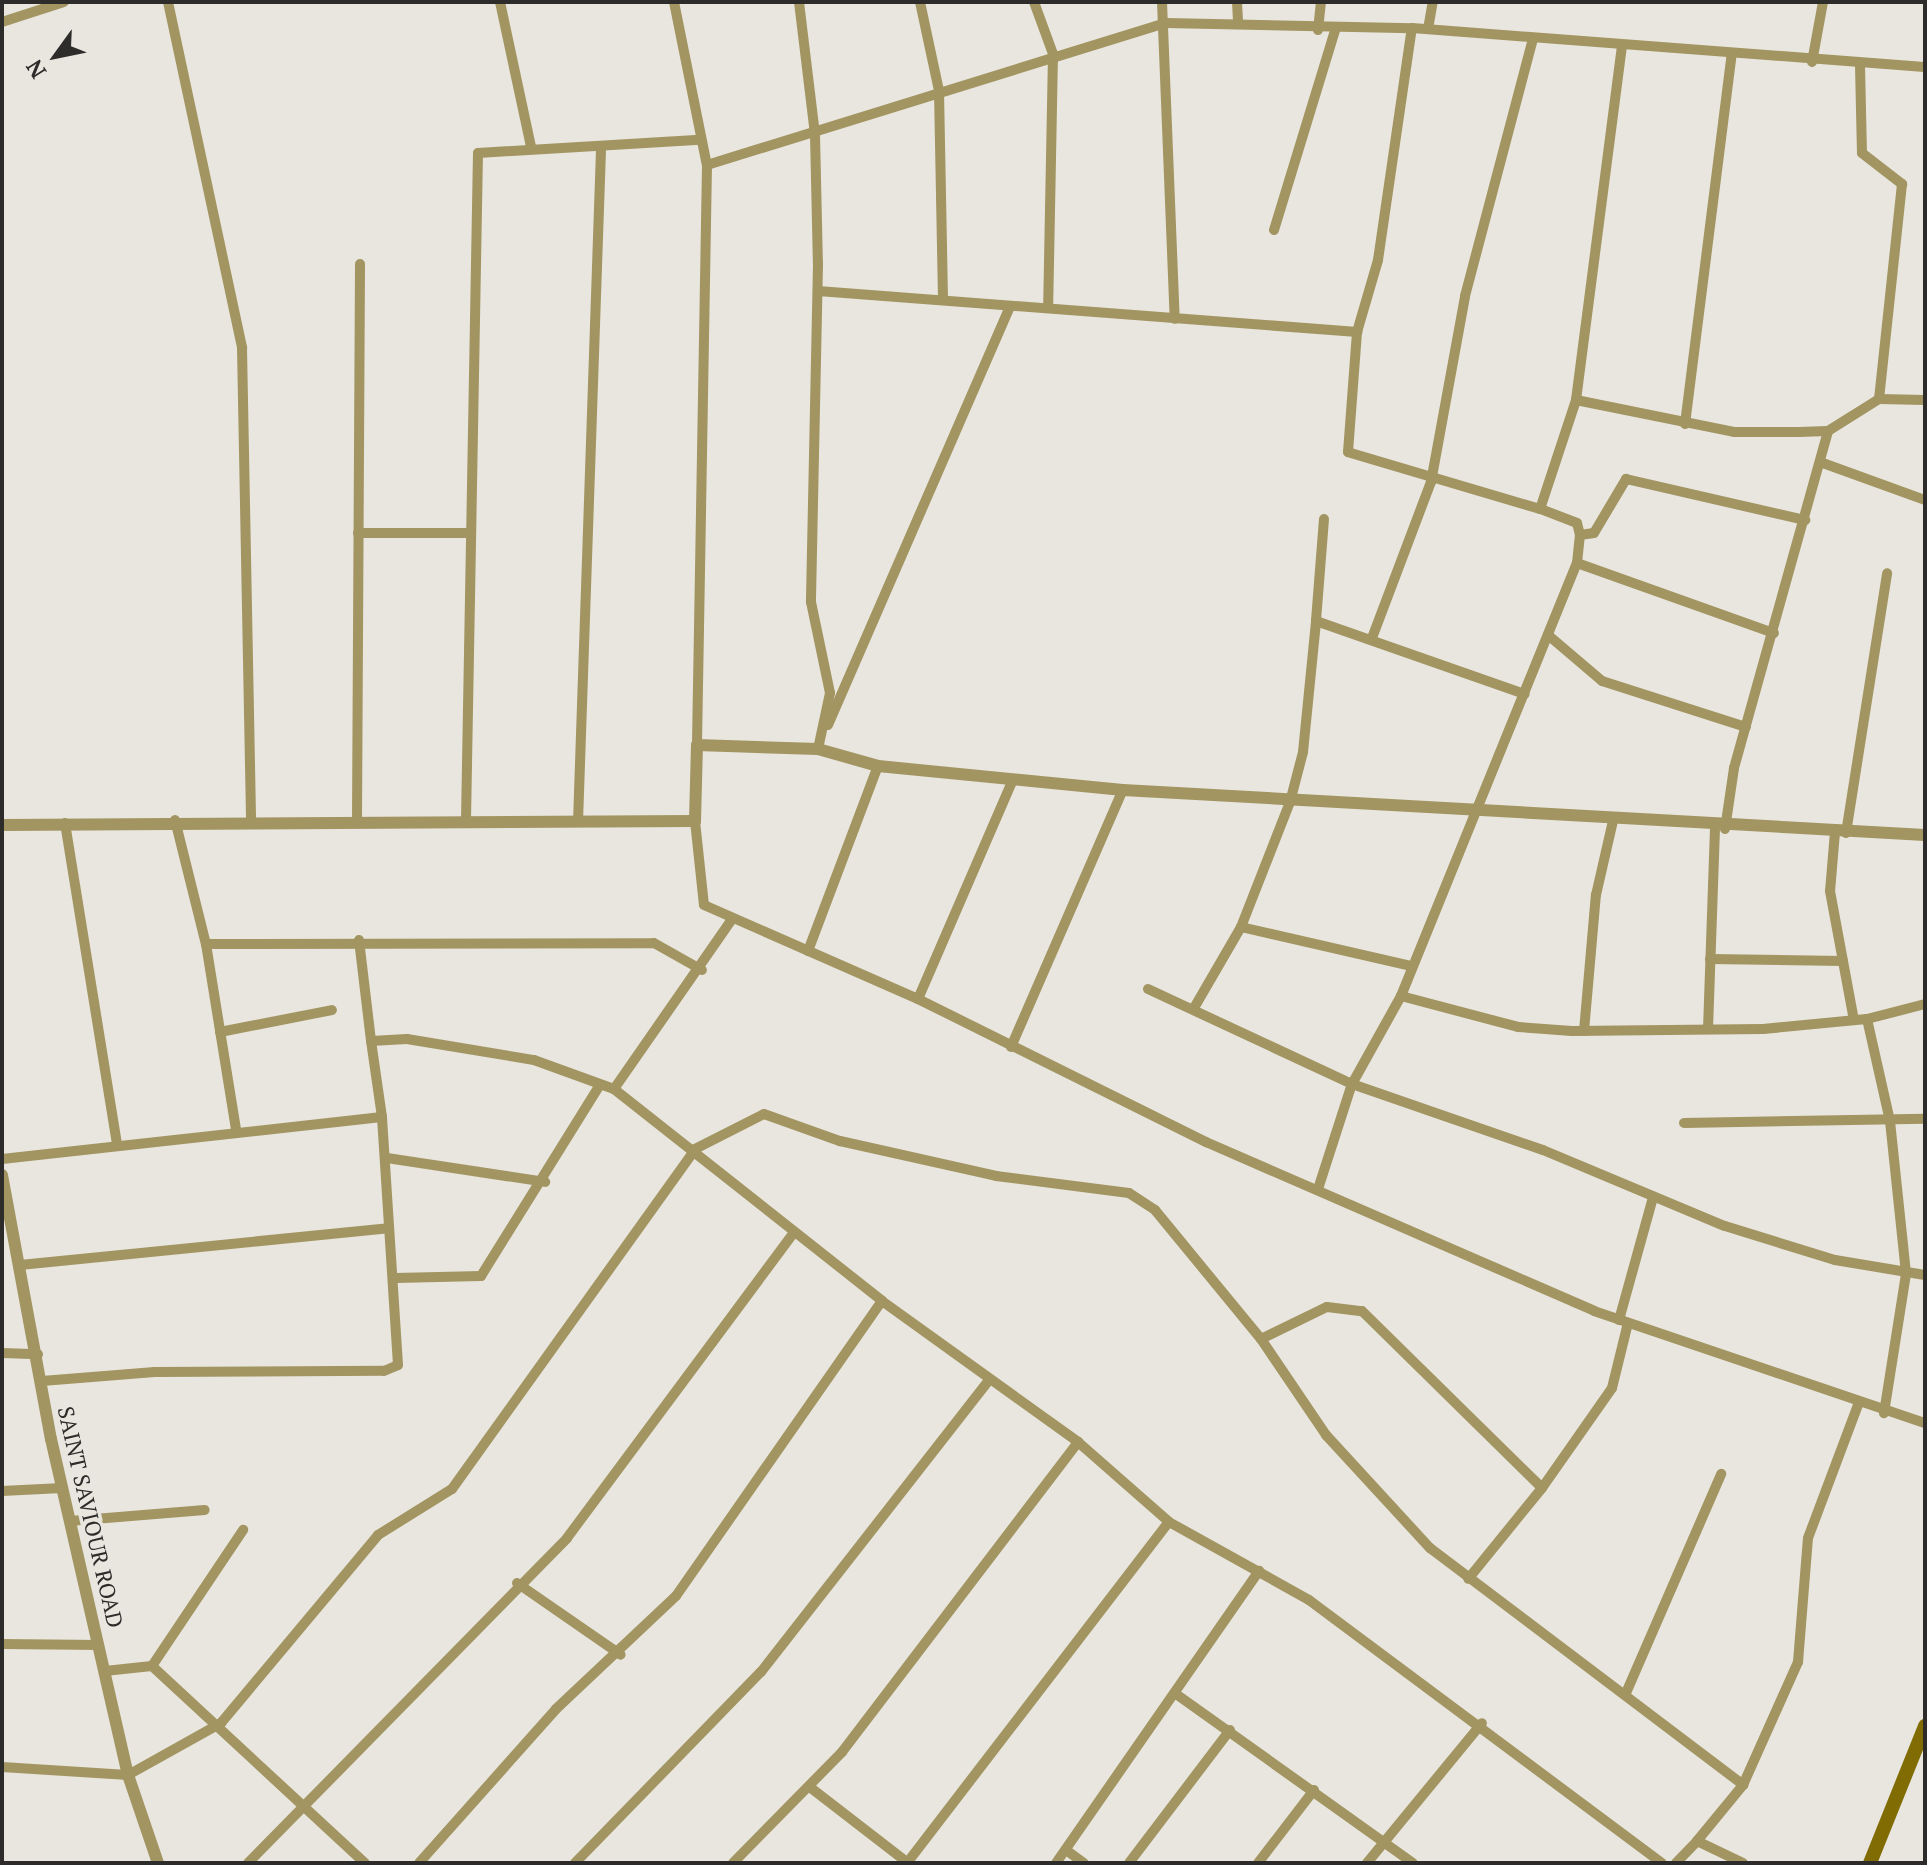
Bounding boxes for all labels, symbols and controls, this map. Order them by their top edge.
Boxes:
north arrow [16,16,96,96]
text: N [19,54,52,84]
street label: SAINT SAVIOUR ROAD [53,1404,129,1630]

